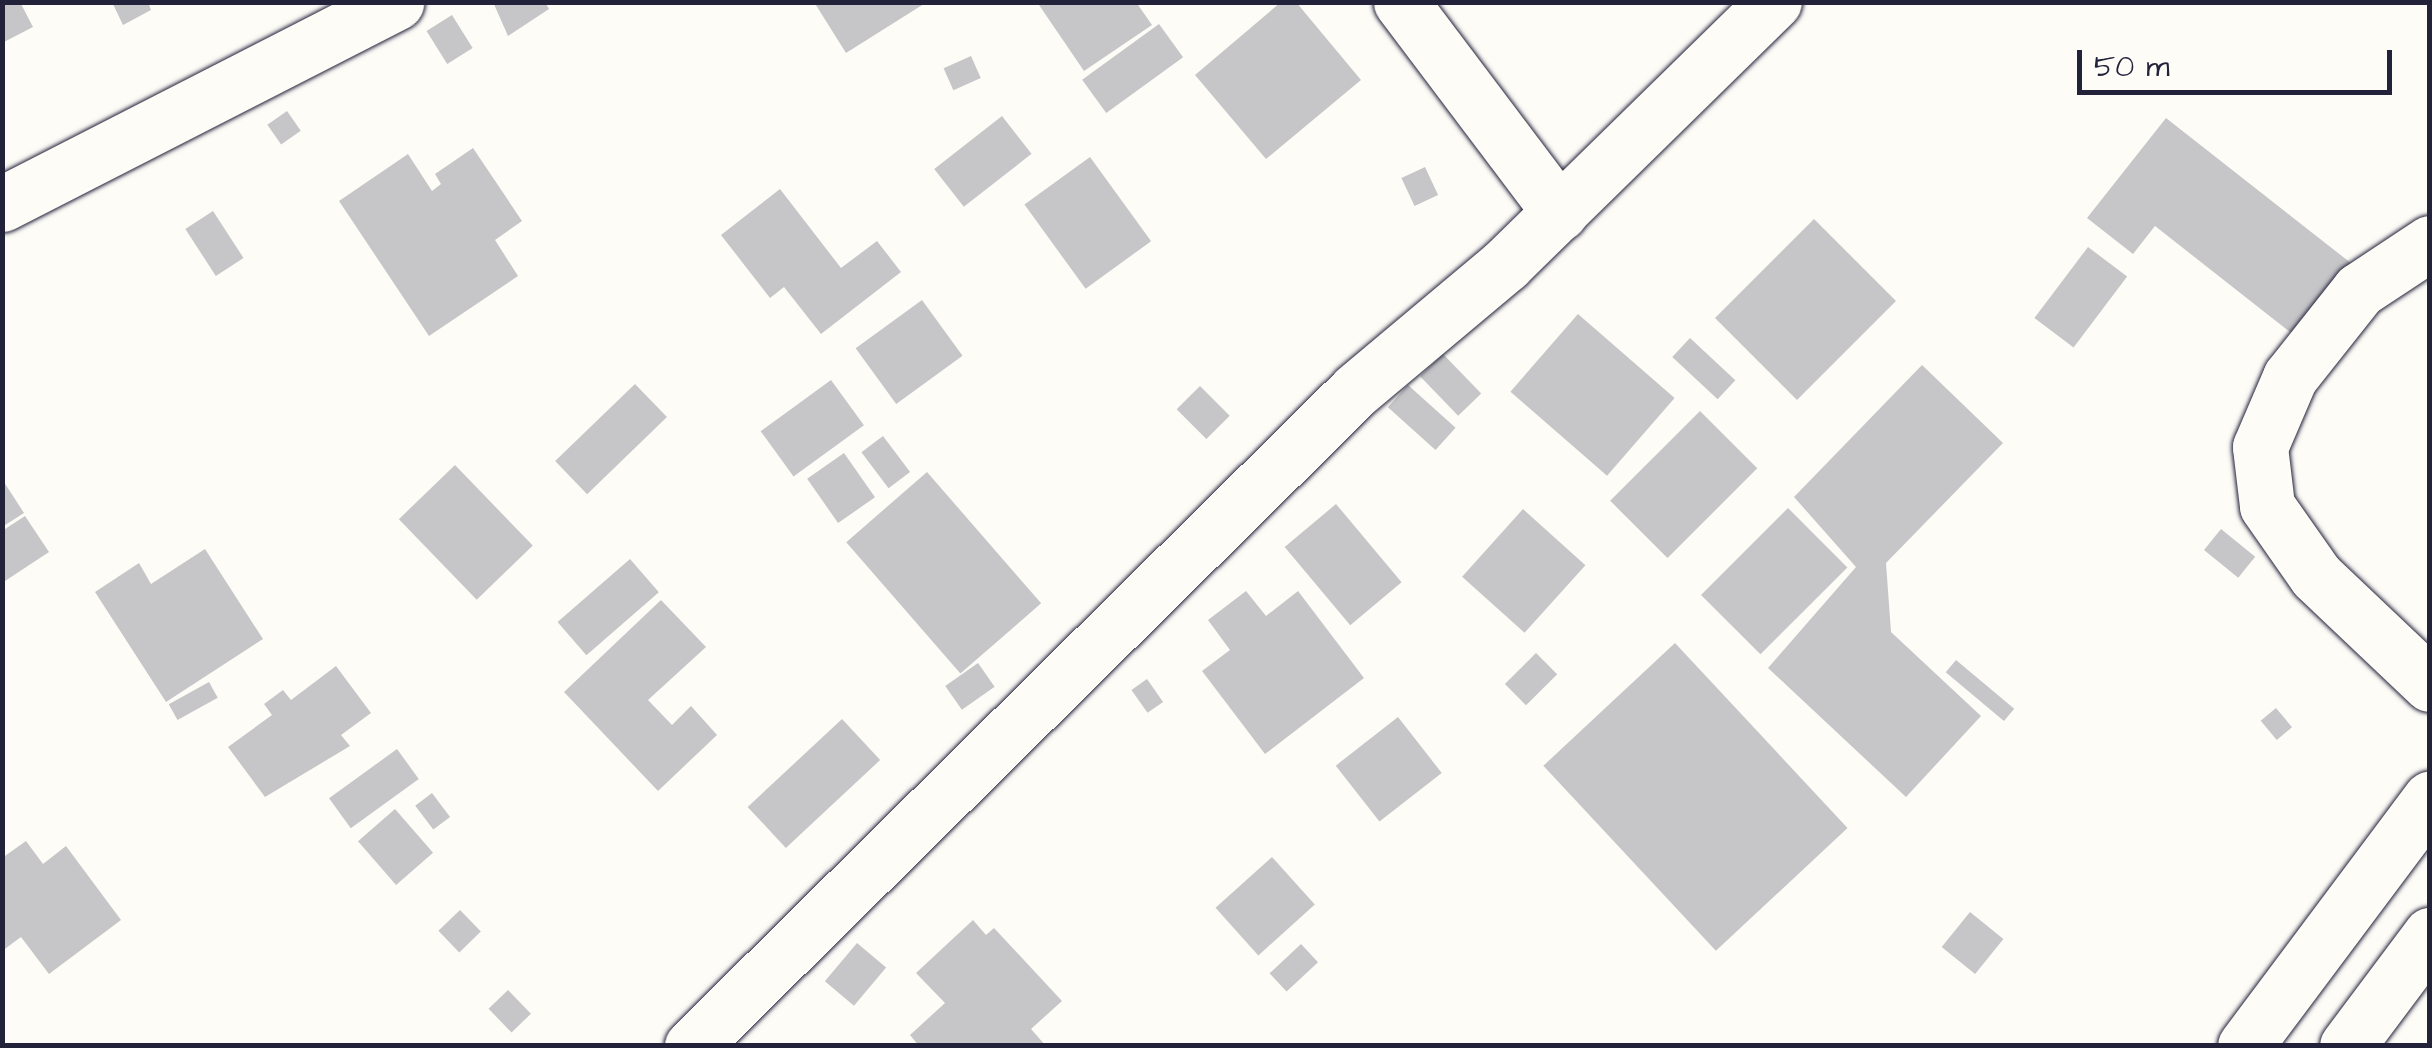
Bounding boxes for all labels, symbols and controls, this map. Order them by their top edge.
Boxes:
scale bar [2082,30,2397,92]
text: 50 m [2094,46,2170,88]

